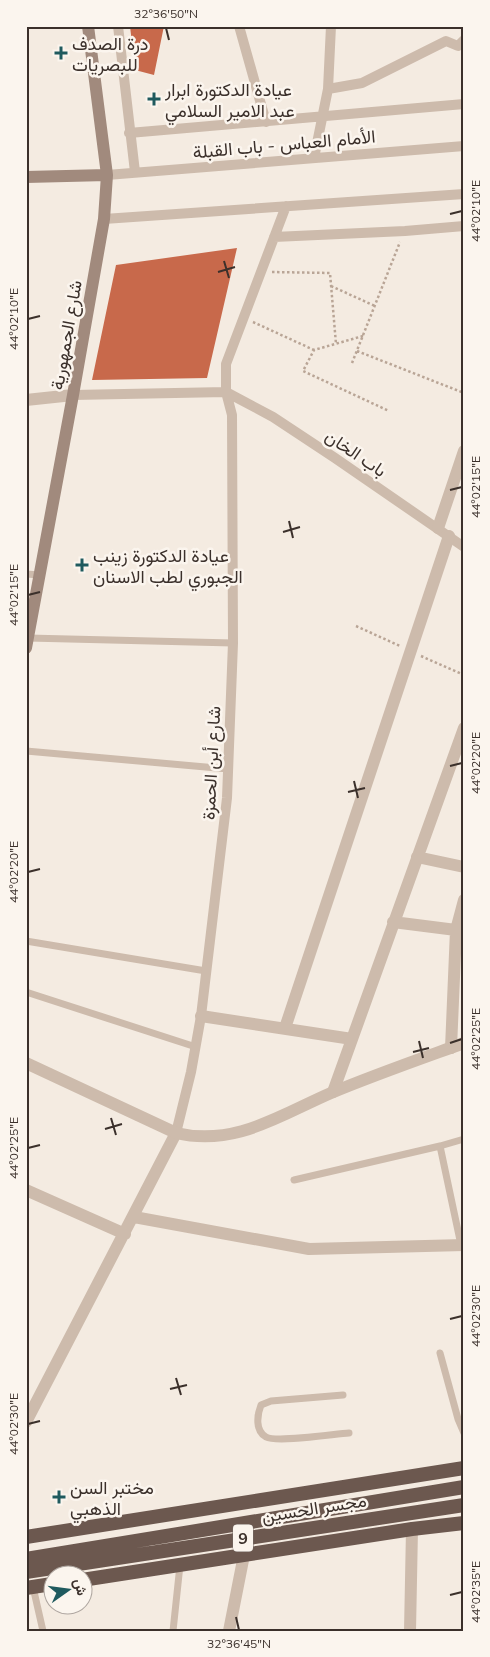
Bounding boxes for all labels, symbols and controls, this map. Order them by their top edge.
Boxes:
text: 32°36'50"N [134,6,198,21]
place label: درة الصدف للبصريات [72,32,148,76]
marker: درة الصدف للبصريات [54,46,68,60]
place label: عيادة الدكتورة ابرار عبد الامير السلامي [164,78,295,126]
marker: عيادة الدكتورة ابرار عبد الامير السلامي [147,92,161,106]
street label: الأمام العباس - باب القبلة [192,125,376,164]
text: 44°02'10"E [468,180,483,242]
street label: شارع الجمهورية [45,278,88,392]
text: 44°02'10"E [6,288,21,350]
street label: باب الخان [321,424,391,482]
text: 44°02'15"E [468,456,483,518]
place label: عيادة الدكتورة زينب الجبوري لطب الاسنان [93,544,243,592]
marker: عيادة الدكتورة زينب الجبوري لطب الاسنان [75,558,89,572]
text: 44°02'15"E [6,564,21,626]
street label: شارع أبن الحمزة [197,705,226,821]
text: 44°02'20"E [468,732,483,794]
text: 44°02'20"E [6,841,21,903]
text: 44°02'25"E [468,1008,483,1070]
text: 44°02'25"E [6,1117,21,1179]
text: 44°02'30"E [468,1285,483,1347]
text: 44°02'30"E [6,1393,21,1455]
place label: مختبر السن الذهبي [70,1476,154,1524]
street label: مجسر الحسين [260,1488,368,1528]
marker: مختبر السن الذهبي [52,1490,66,1504]
road number: 9 [233,1525,253,1552]
text: 44°02'35"E [468,1561,483,1623]
north arrow [42,1564,92,1614]
text: ش [70,1577,91,1597]
text: 32°36'45"N [207,1636,271,1651]

